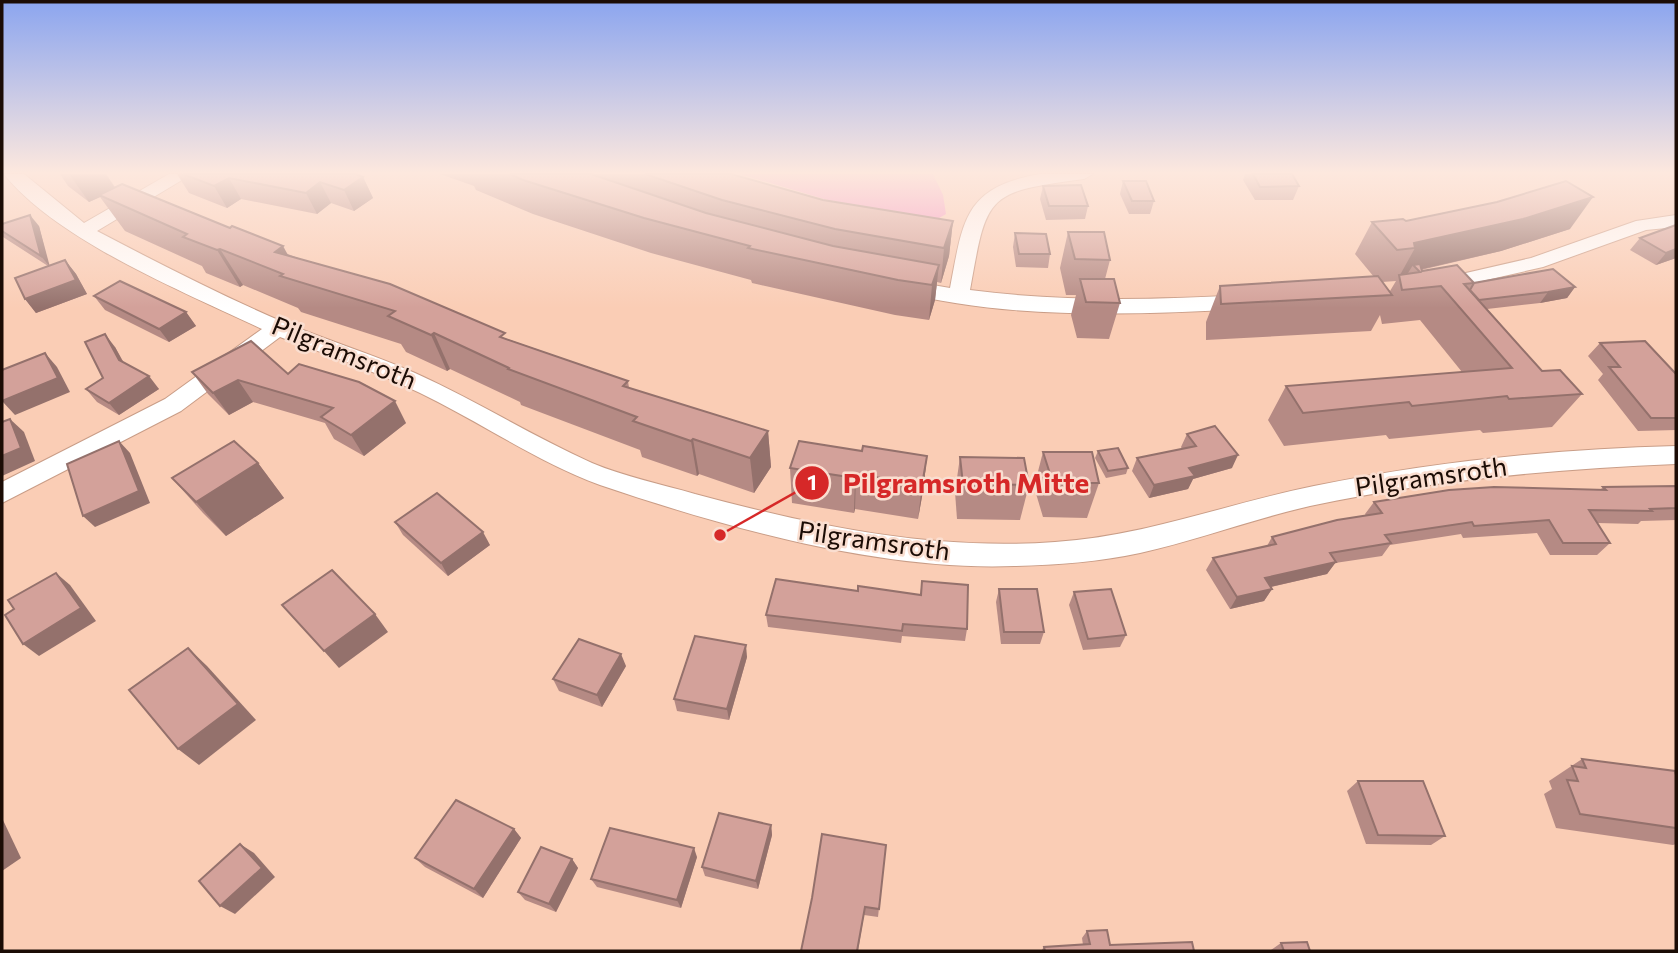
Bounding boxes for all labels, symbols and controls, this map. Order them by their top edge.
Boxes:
street label: Pilgramsroth [268,309,421,395]
street label: Pilgramsroth [1353,450,1509,501]
callout: Pilgramsroth Mitte [794,459,1104,508]
text: Pilgramsroth Mitte [843,465,1089,499]
text: 1 [807,469,817,494]
street label: Pilgramsroth [796,514,952,565]

